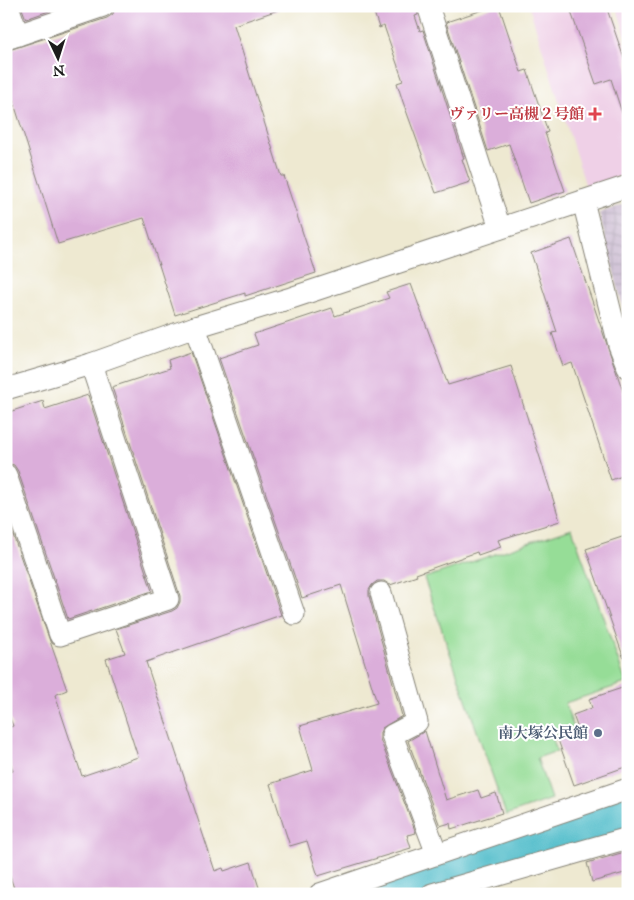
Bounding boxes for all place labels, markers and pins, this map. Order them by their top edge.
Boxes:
place label: ヴァリー高槻２号館 [449,105,584,123]
marker: ヴァリー高槻２号館 [588,107,602,121]
place label: 南大塚公民館 [498,724,588,742]
marker: 南大塚公民館 [592,727,604,739]

